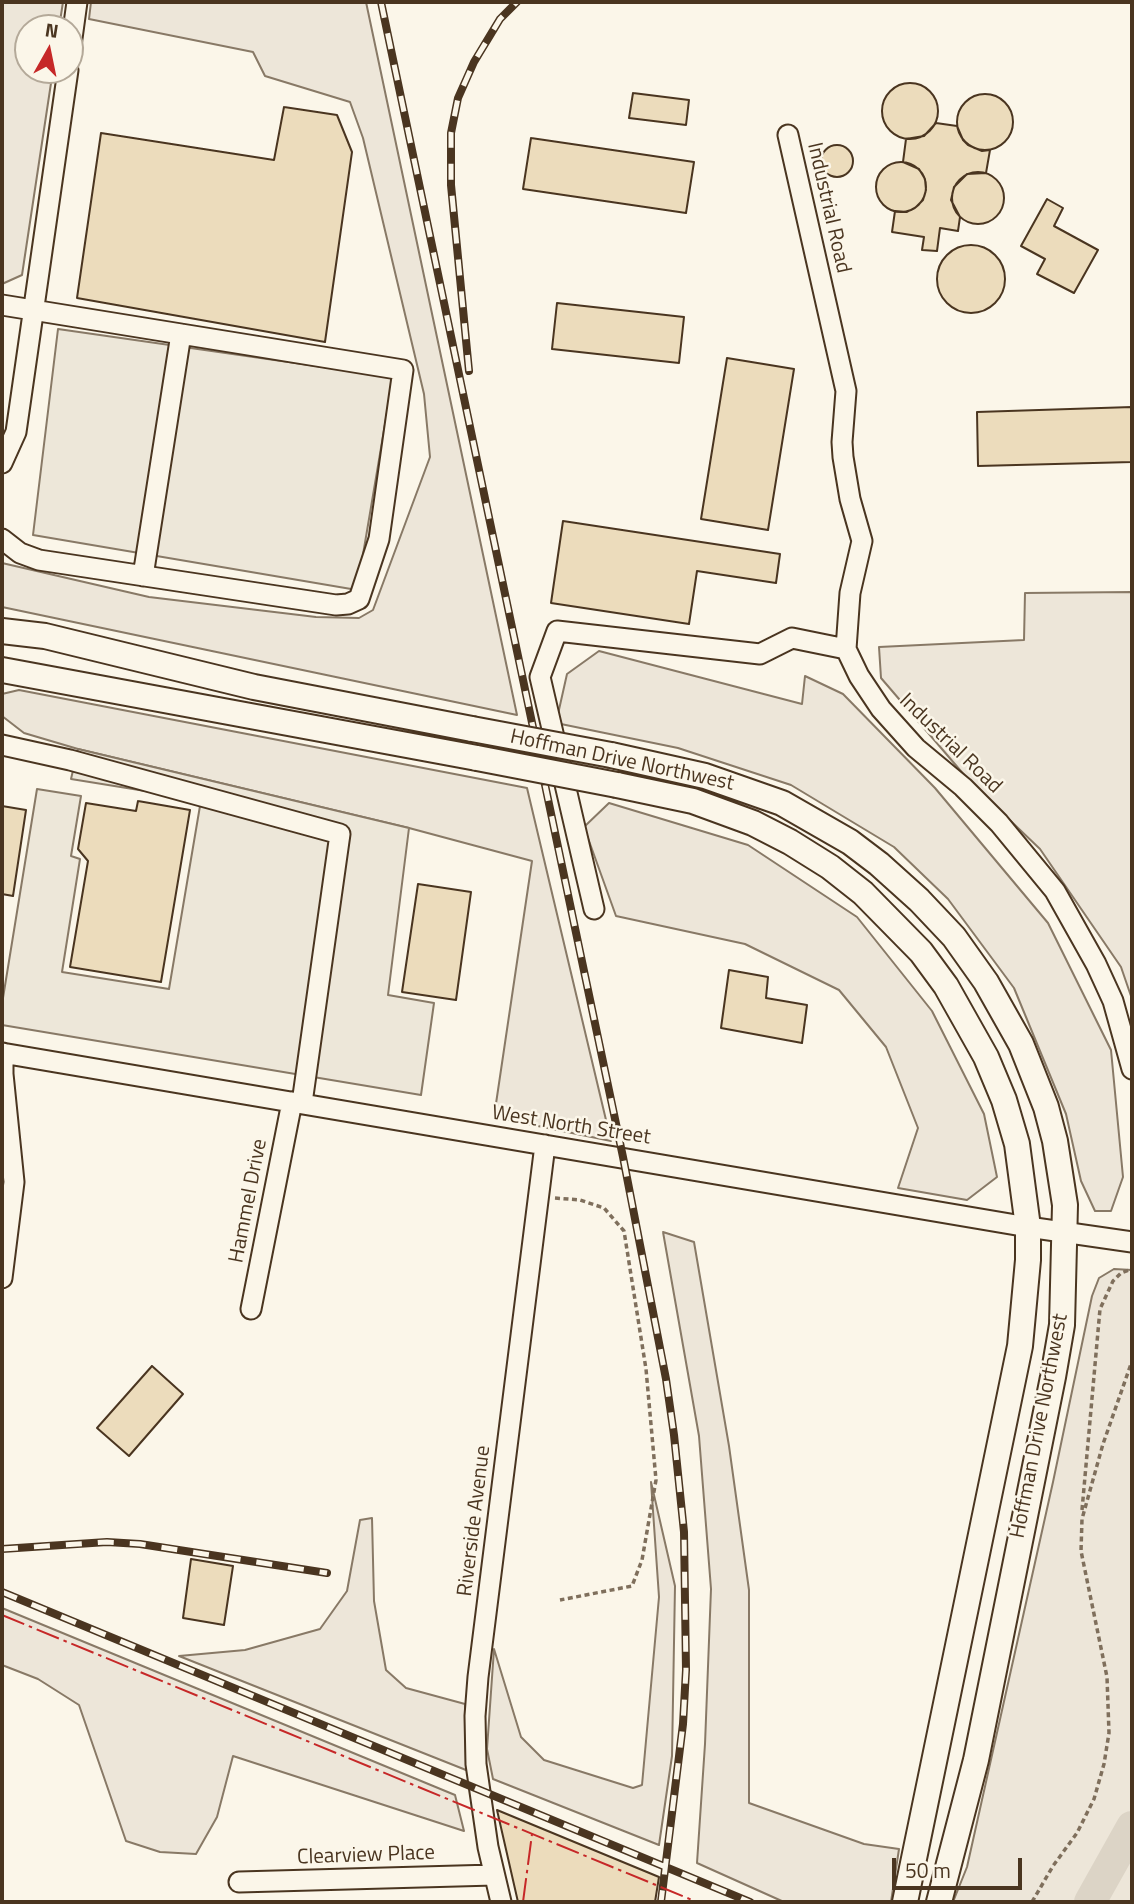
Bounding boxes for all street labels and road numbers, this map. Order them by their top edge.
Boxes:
street label: Industrial Road [801,140,855,276]
street label: Industrial Road [893,689,1007,799]
street label: Hoffman Drive Northwest [508,725,736,797]
street label: West North Street [490,1101,652,1151]
street label: Hammel Drive [225,1137,273,1265]
street label: Hoffman Drive Northwest [1006,1312,1074,1540]
street label: Riverside Avenue [453,1444,497,1598]
street label: Clearview Place [297,1841,435,1871]

